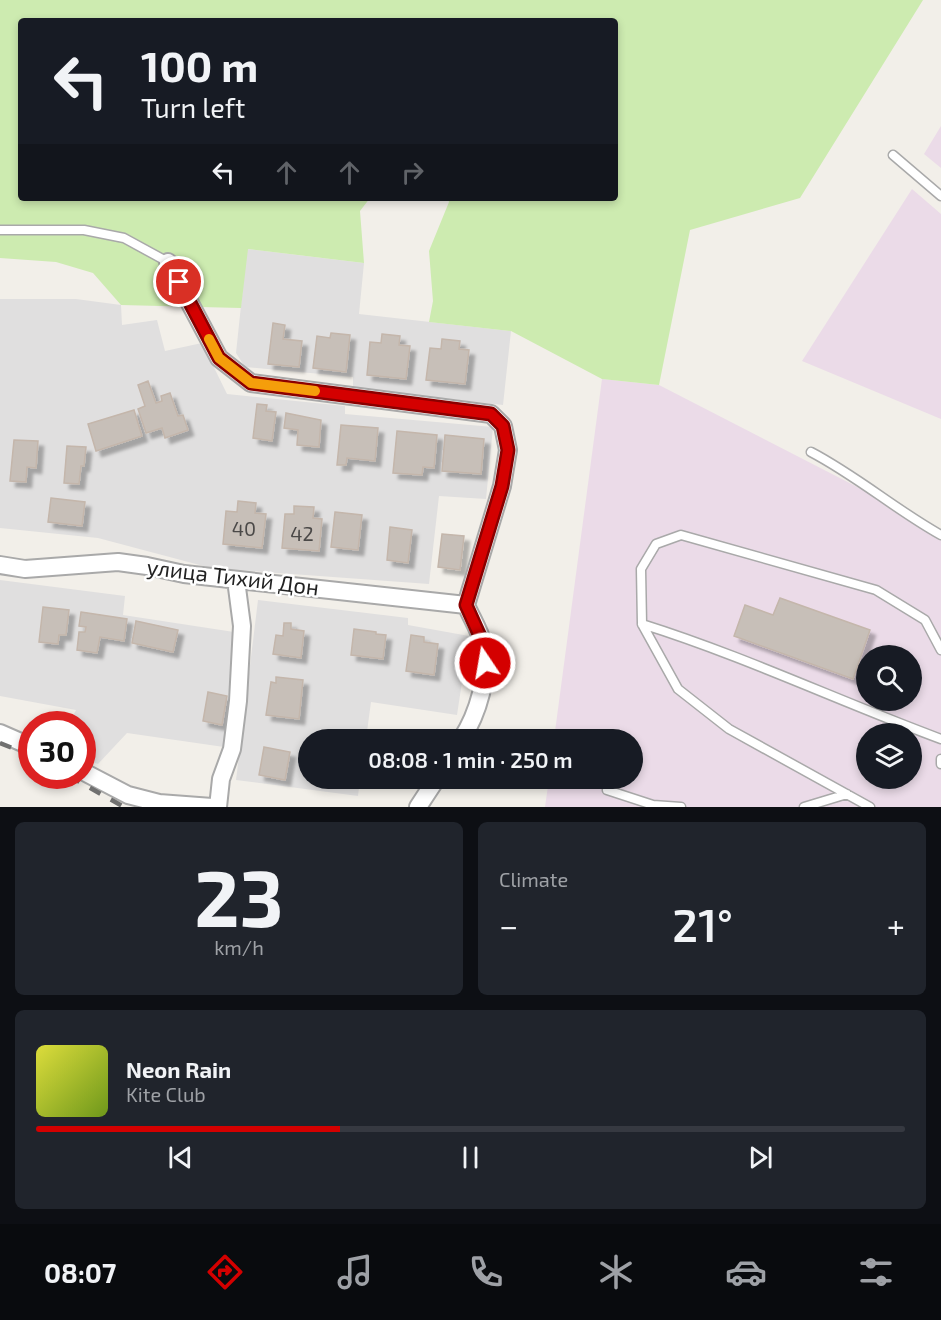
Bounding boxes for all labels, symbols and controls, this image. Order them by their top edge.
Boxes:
text: 100 m [141,40,258,90]
icon: left [42,42,120,120]
text: Turn left [141,91,245,123]
icon: left [207,156,240,189]
icon: ahead [270,156,303,189]
icon: ahead [333,156,366,189]
icon: right [396,156,429,189]
pin [153,256,204,307]
icon: arrive [162,265,195,298]
house number: 40 [232,516,256,540]
house number: 42 [290,521,314,545]
street label: улица Тихий Дон [145,553,321,600]
position arrow [453,631,517,695]
map controls [856,645,922,789]
button: search [856,645,922,711]
speed limit sign: 30 [18,711,96,789]
button: layers [856,723,922,789]
text: 08:08 · 1 min · 250 m [368,746,573,772]
text: 23 [194,849,284,943]
text: Climate [499,867,568,891]
text: 21° [672,897,733,951]
text: − [499,905,518,945]
text: + [887,905,905,945]
text: km/h [214,935,264,959]
text: Neon Rain [126,1056,231,1082]
text: Kite Club [126,1082,206,1106]
icon: previous [164,1141,197,1174]
icon: pause [454,1141,487,1174]
icon: next [744,1141,777,1174]
icon: directions [204,1251,246,1293]
icon: music [334,1251,376,1293]
icon: phone [465,1251,507,1293]
icon: climate [595,1251,637,1293]
icon: car [725,1251,767,1293]
icon: filters [855,1251,897,1293]
text: 08:07 [44,1256,116,1288]

